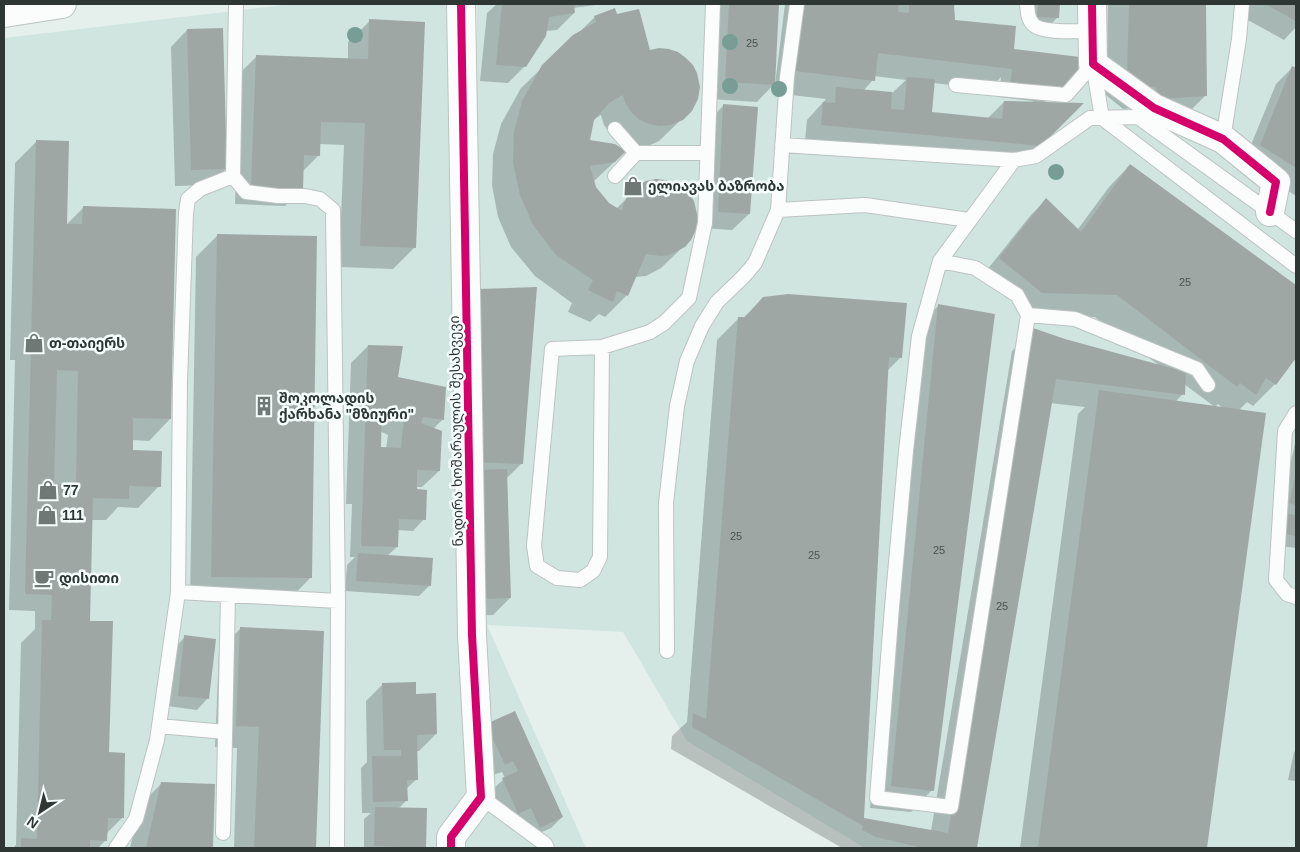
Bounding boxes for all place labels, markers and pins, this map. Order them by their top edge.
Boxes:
shop icon: ელიავას ბაზრობა [622,175,644,197]
place label: ელიავას ბაზრობა [648,178,785,195]
shop icon: თ-თაიერს [23,332,45,354]
place label: თ-თაიერს [49,335,125,352]
place label: შოკოლადის ქარხანა "მზიური" [279,390,414,423]
building icon: შოკოლადის ქარხანა "მზიური" [253,395,275,417]
shop icon: 77 [37,479,59,501]
place label: 77 [63,482,79,498]
shop icon: 111 [36,504,58,526]
place label: 111 [62,507,84,523]
cafe icon: დისითი [33,567,55,589]
place label: დისითი [59,570,119,587]

